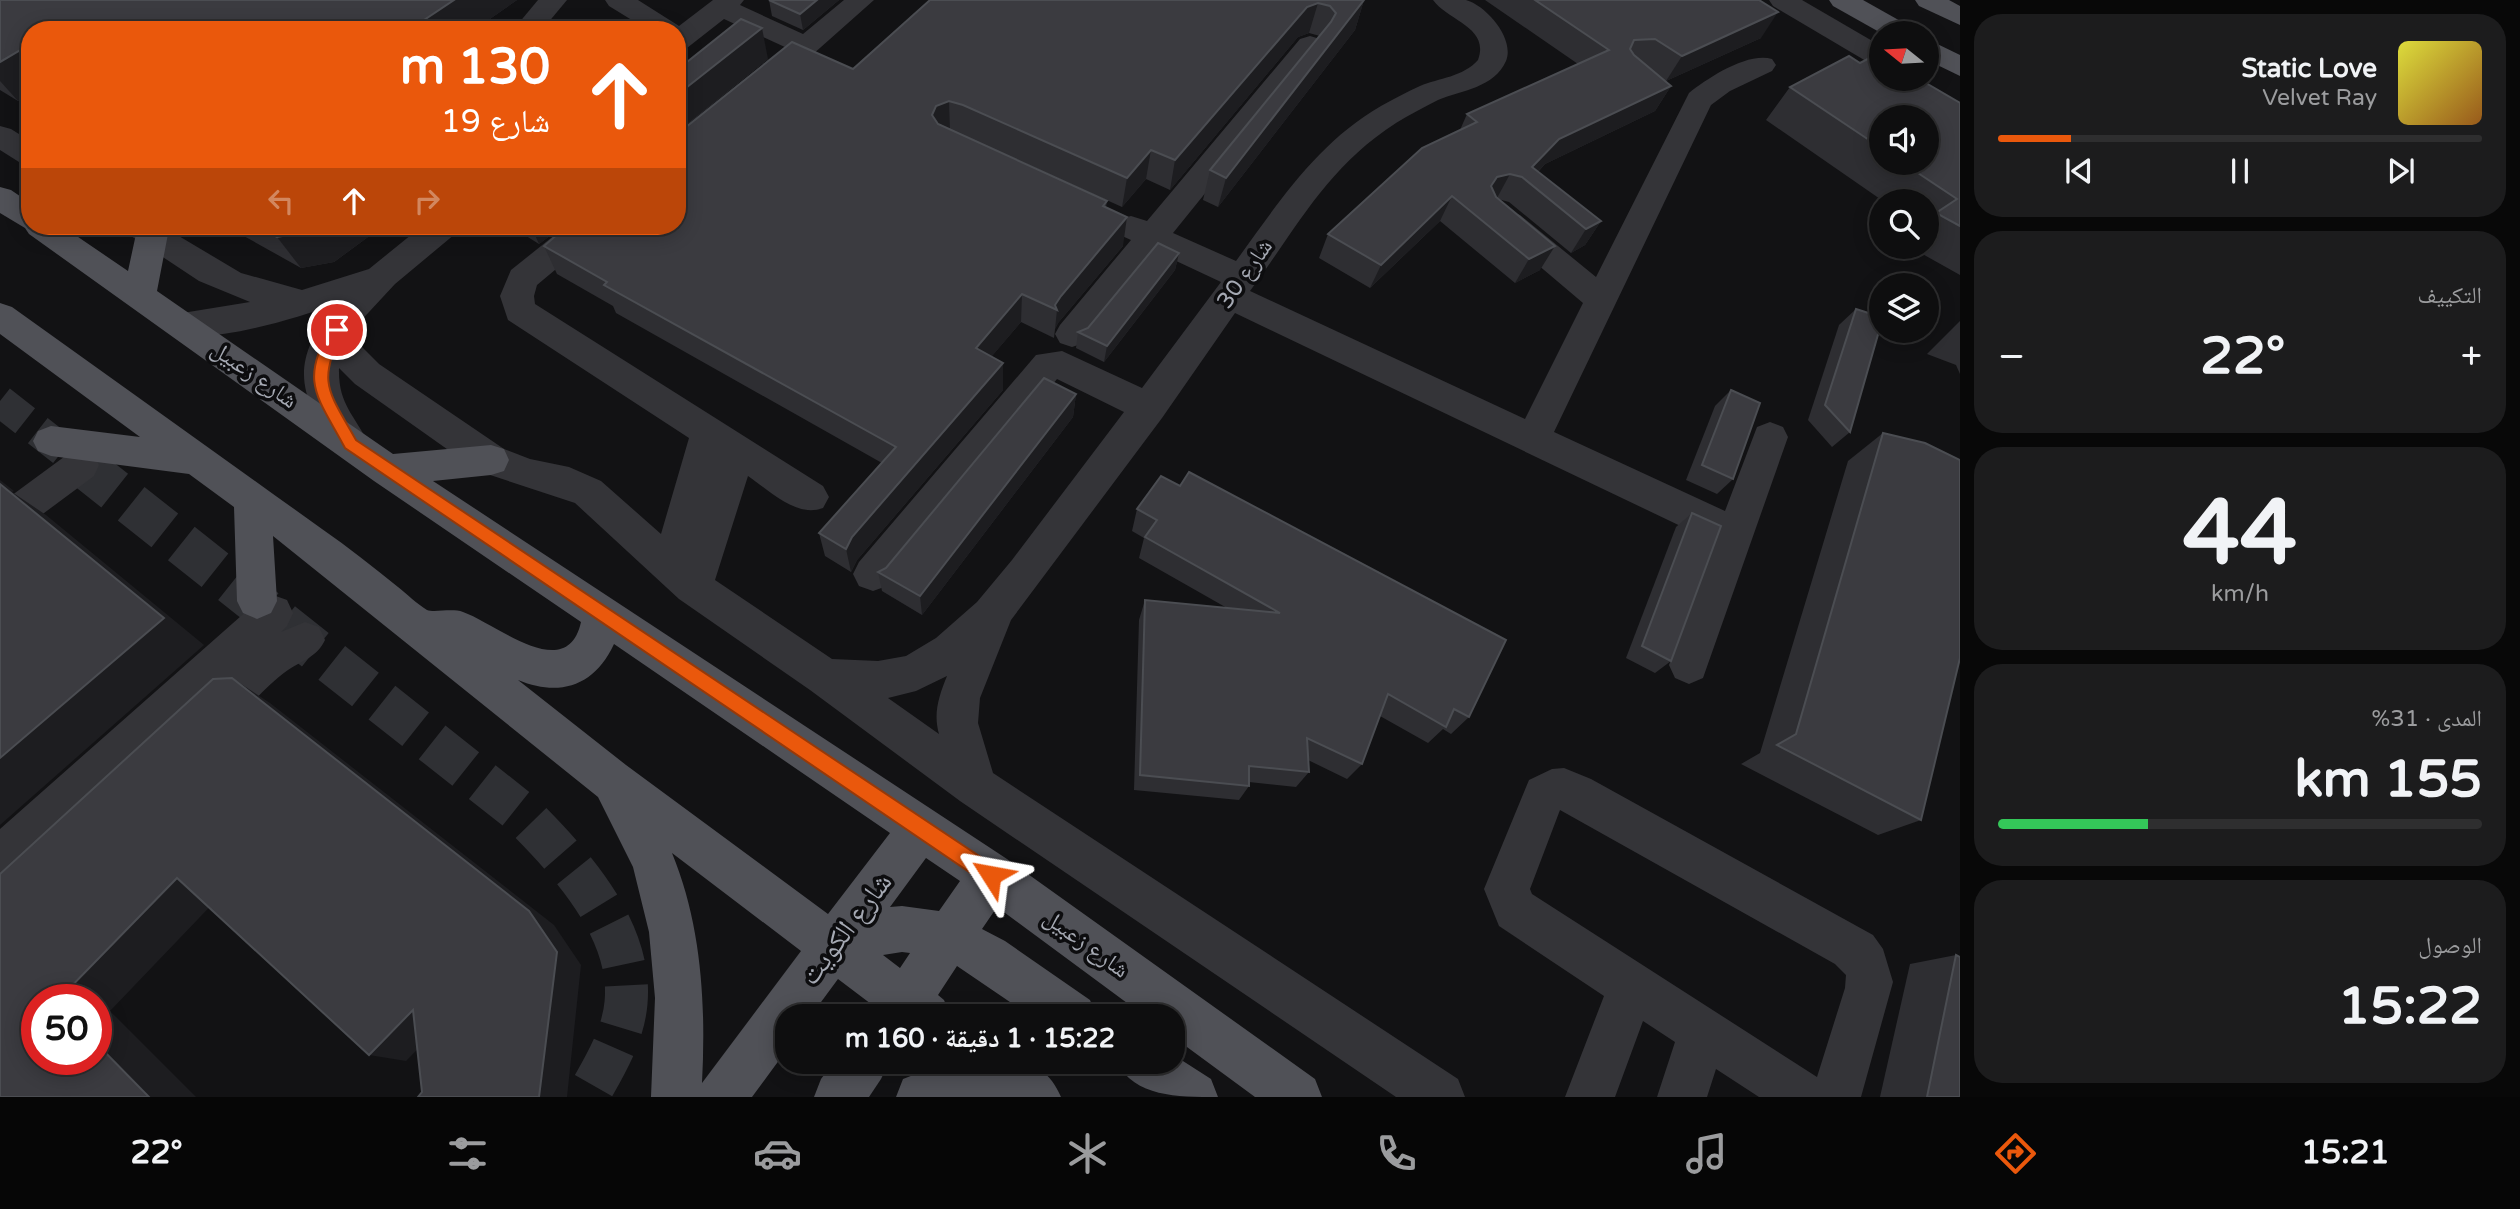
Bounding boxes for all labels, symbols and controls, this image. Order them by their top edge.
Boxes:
north arrow [1869,21,1939,91]
map controls [1869,21,1939,343]
text: 130 m [400,38,550,97]
icon: ahead [574,49,665,140]
text: Static Love [2241,53,2377,84]
text: Velvet Ray [2262,84,2377,112]
text: شارع 19 [441,103,550,141]
button: sound [1869,105,1939,175]
icon: previous [2060,152,2098,190]
icon: pause [2221,152,2259,190]
icon: next [2382,152,2420,190]
icon: left [262,182,300,220]
icon: ahead [335,182,373,220]
icon: right [408,182,446,220]
button: search [1869,189,1939,259]
street label: شارع 30 [1211,234,1279,314]
button: layers [1869,273,1939,343]
text: التكييف [2417,282,2482,310]
pin [307,300,367,360]
icon: arrive [318,311,356,349]
text: 22° [2200,325,2285,388]
text: − [1998,334,2025,380]
text: + [2461,334,2482,380]
street label: شارع زعبيل [206,335,302,415]
text: 44 [2183,479,2297,589]
text: km/h [2211,580,2269,608]
text: المدى · 31% [2371,705,2482,733]
text: 155 km [2294,748,2482,811]
position arrow [954,838,1028,912]
street label: شارع الكويت [793,866,899,992]
street label: شارع زعبيل [1038,904,1134,984]
text: الوصول [2418,932,2482,960]
text: 15:22 [2338,975,2482,1038]
speed limit sign: 50 [21,984,112,1075]
text: 15:22 · 1 دقيقة · 160 m [845,1023,1115,1054]
icon: filters [443,1129,492,1178]
icon: car [753,1129,802,1178]
icon: climate [1063,1129,1112,1178]
icon: phone [1372,1129,1421,1178]
icon: music [1682,1129,1731,1178]
icon: directions [1991,1129,2040,1178]
text: 22° [130,1134,183,1172]
text: 15:21 [2301,1134,2390,1172]

